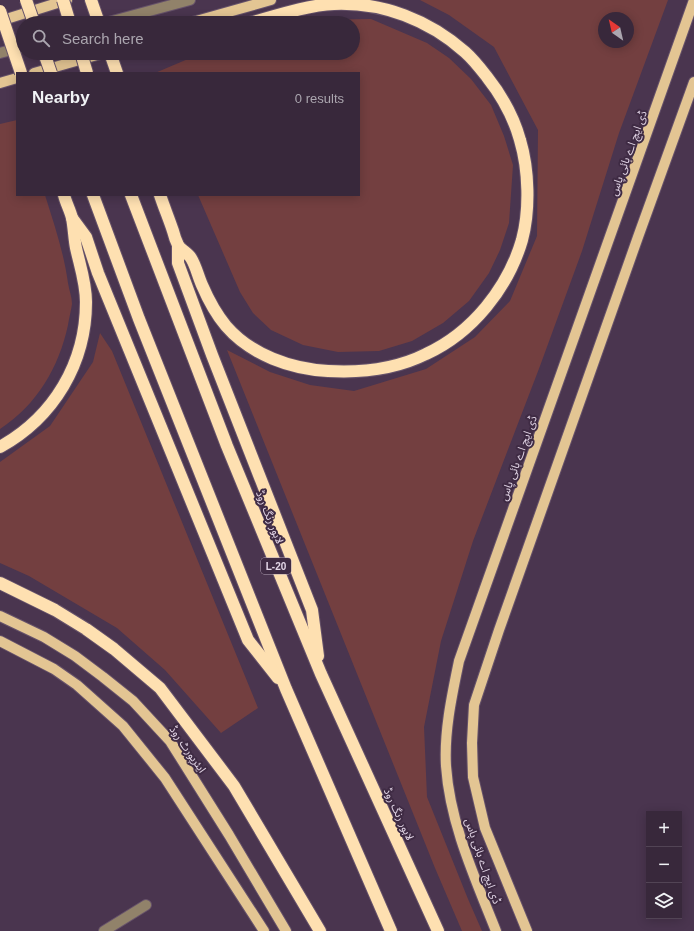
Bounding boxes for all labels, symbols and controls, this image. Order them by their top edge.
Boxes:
north arrow [598,12,634,48]
search box [16,16,360,60]
icon: search [30,27,52,49]
text: Search here [62,30,144,47]
text: Nearby [32,88,90,107]
text: 0 results [295,91,344,106]
street label: ڈی ایچ اے بائی پاس [607,109,651,198]
street label: ڈی ایچ اے بائی پاس [497,414,541,503]
street label: لاہور رنگ روڈ [253,489,286,546]
road number: L-20 [261,558,291,574]
street label: ایئرپورٹ روڈ [166,723,209,776]
street label: لاہور رنگ روڈ [381,786,417,842]
map controls [646,811,682,919]
button: + [646,811,682,847]
street label: ڈی ایچ اے بائی پاس [461,817,504,906]
button: − [646,847,682,883]
button: layers [646,883,682,919]

